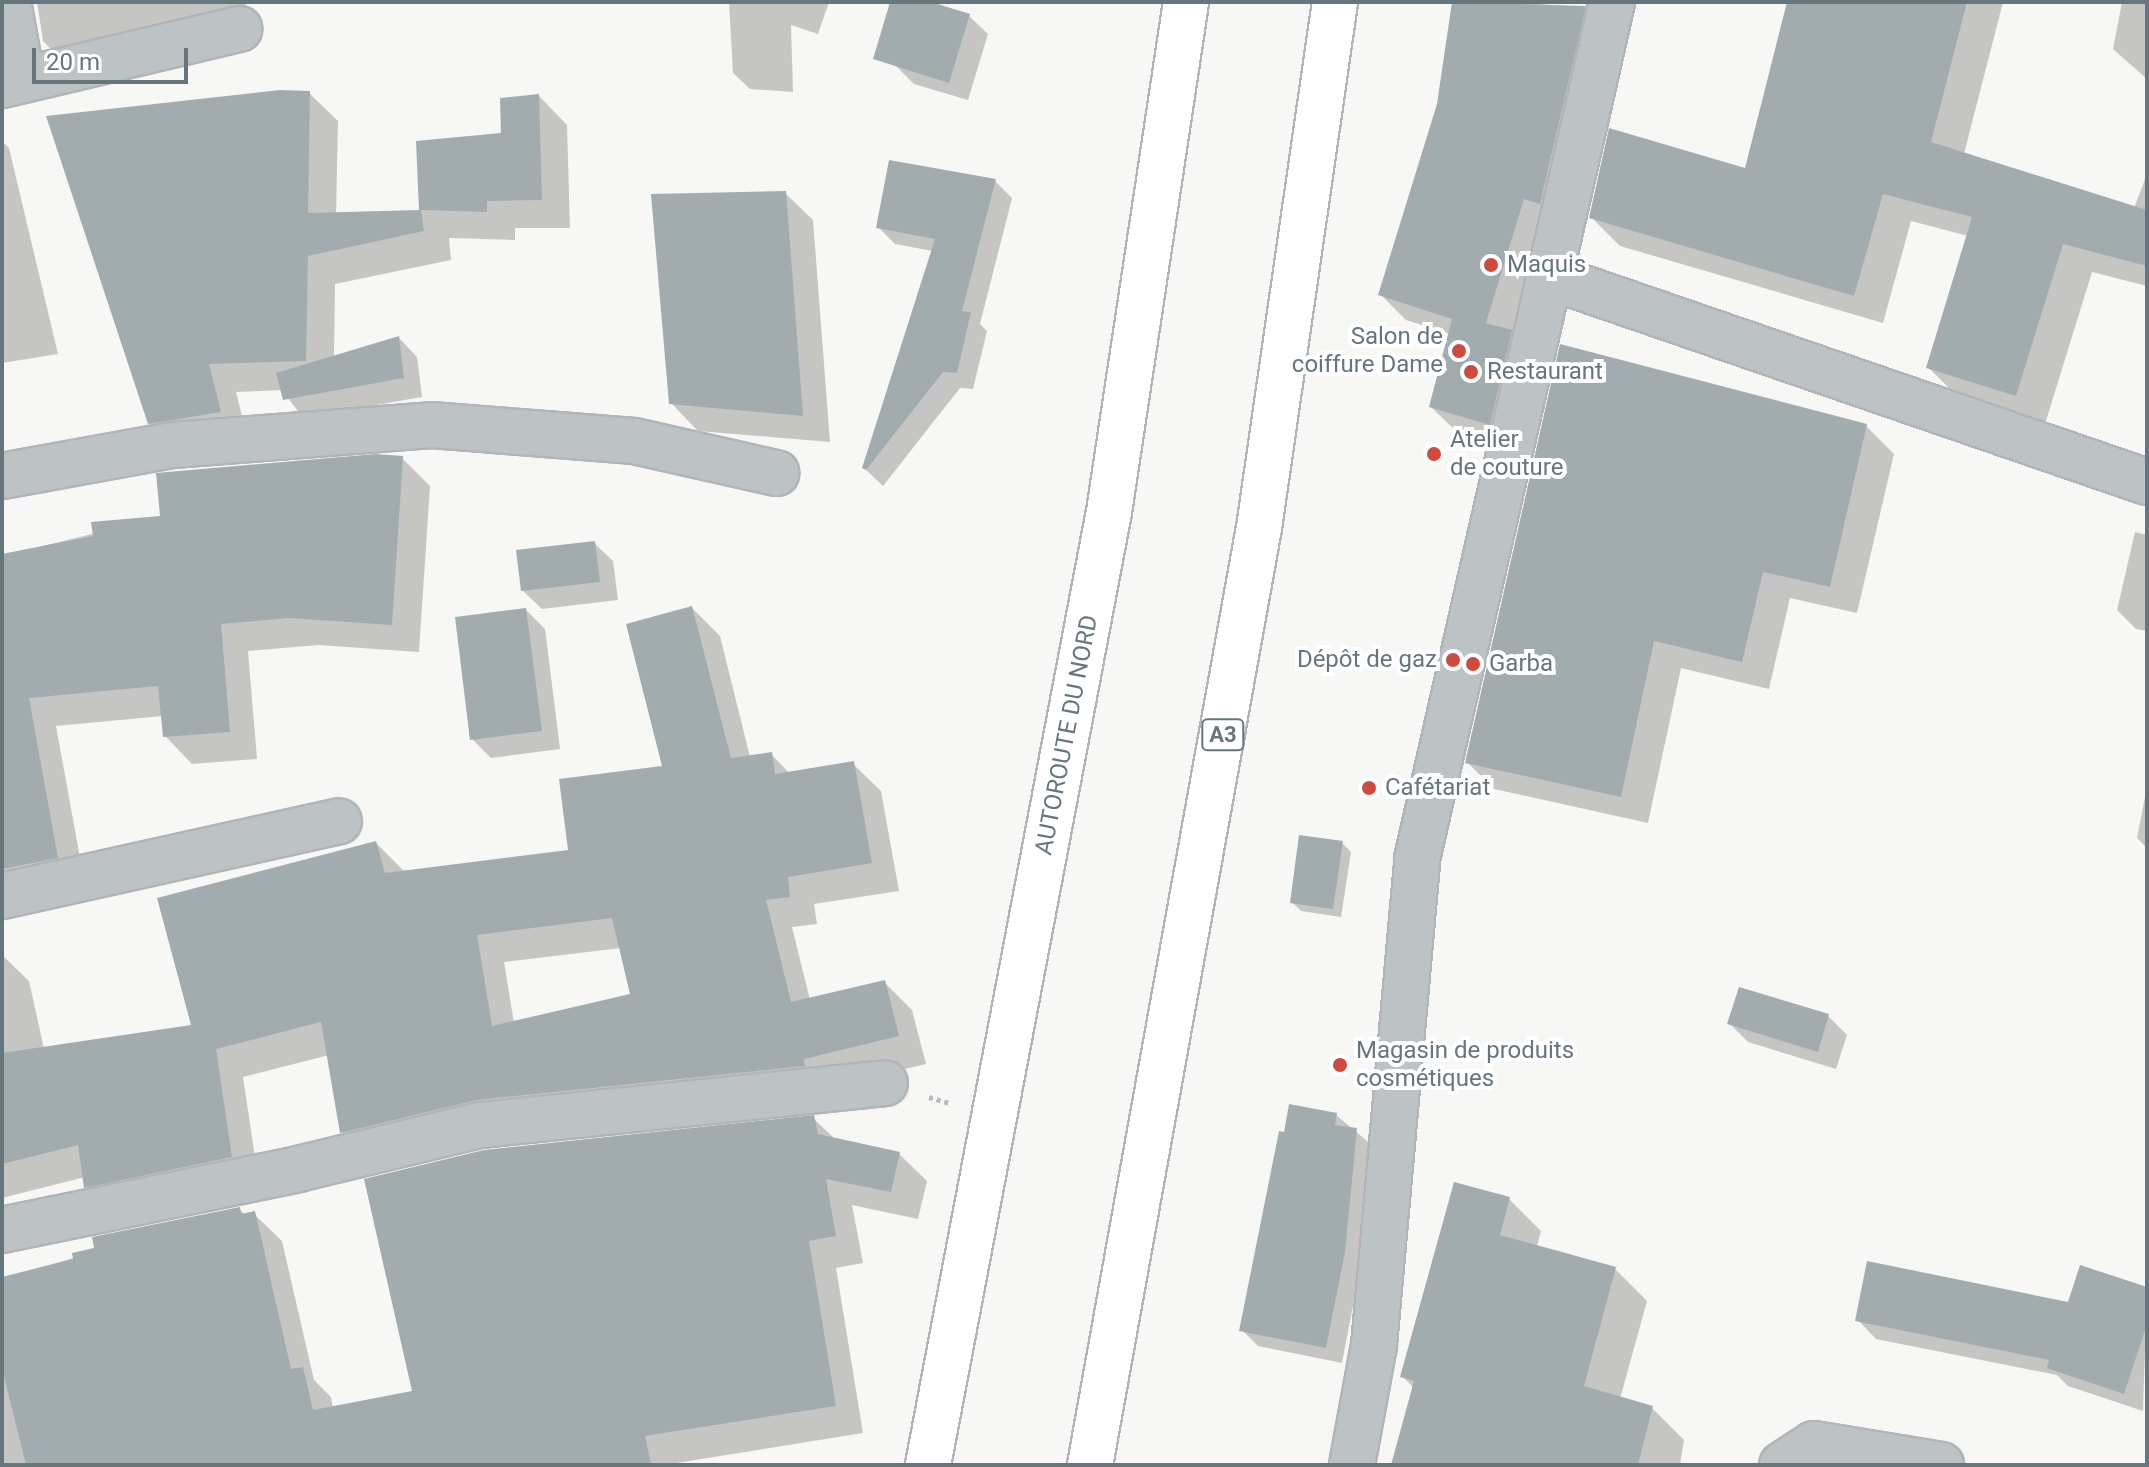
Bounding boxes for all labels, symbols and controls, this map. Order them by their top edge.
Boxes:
scale bar [36,32,192,82]
text: 20 m [46,48,100,76]
place label: Maquis [1507,251,1586,279]
marker: Maquis [1482,256,1500,274]
place label: Salon de coiffure Dame [1292,323,1443,379]
marker: Salon de coiffure Dame [1450,342,1468,360]
place label: Restaurant [1487,358,1603,386]
marker: Restaurant [1462,363,1480,381]
place label: Atelier de couture [1450,426,1563,482]
marker: Atelier de couture [1425,445,1443,463]
street label: AUTOROUTE DU NORD [1030,613,1104,857]
place label: Dépôt de gaz [1297,646,1437,674]
place label: Garba [1489,650,1553,678]
marker: Dépôt de gaz [1444,651,1462,669]
marker: Garba [1464,655,1482,673]
road number: A3 [1201,717,1245,753]
place label: Cafétariat [1385,774,1490,802]
marker: Cafétariat [1360,779,1378,797]
place label: Magasin de produits cosmétiques [1356,1037,1574,1093]
marker: Magasin de produits cosmétiques [1331,1056,1349,1074]

